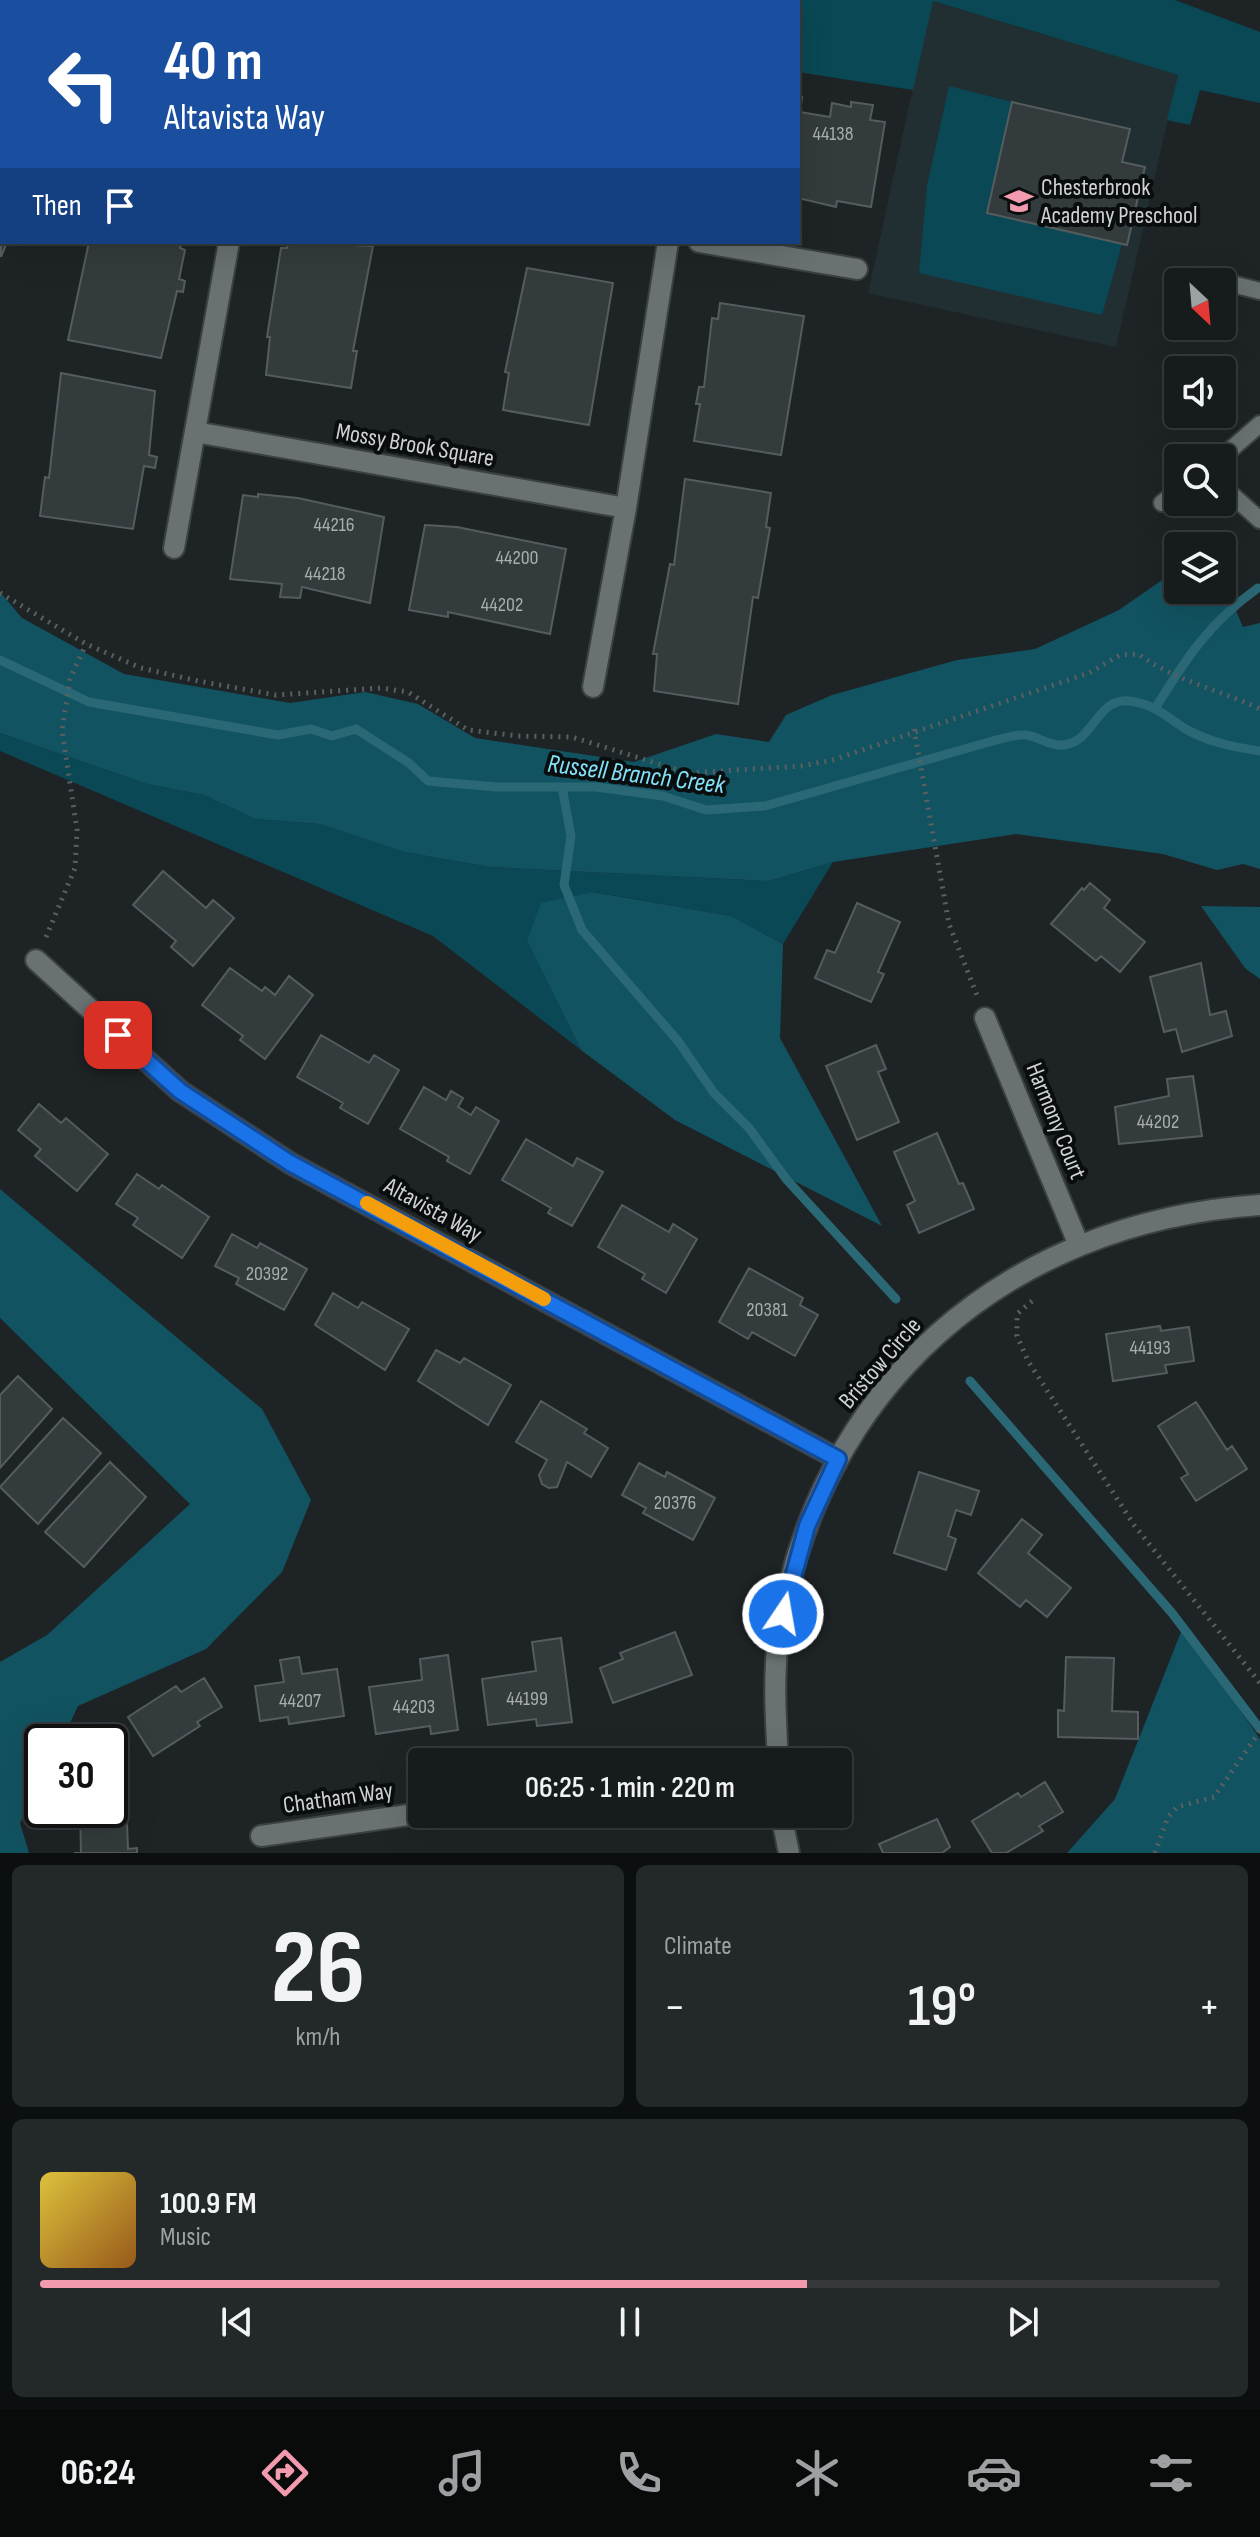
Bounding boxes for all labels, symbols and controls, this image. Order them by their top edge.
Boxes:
text: 40 m [164,29,263,96]
icon: left [32,32,136,136]
text: Altavista Way [164,97,325,140]
house number: 44138 [813,122,854,146]
place label: Chesterbrook Academy Preschool [1040,173,1197,230]
icon: arrive [98,184,142,228]
school or university icon: Chesterbrook Academy Preschool [1004,186,1034,216]
text: Then [32,188,82,224]
north arrow [1164,268,1236,340]
map controls [1164,268,1236,604]
button: sound [1164,356,1236,428]
street label: Mossy Brook Square [334,417,496,473]
button: search [1164,444,1236,516]
house number: 44216 [314,513,354,537]
button: layers [1164,532,1236,604]
house number: 44200 [496,546,538,570]
house number: 44218 [305,562,345,586]
house number: 44202 [481,593,523,617]
water label: Russell Branch Creek [546,749,728,801]
pin [84,1001,152,1069]
icon: arrive [96,1013,140,1057]
street label: Harmony Court [1020,1059,1092,1183]
house number: 44202 [1137,1110,1179,1134]
street label: Altavista Way [378,1171,487,1249]
house number: 20392 [246,1262,288,1286]
house number: 20381 [746,1298,788,1322]
street label: Bristow Circle [833,1312,927,1414]
house number: 44193 [1129,1336,1171,1360]
house number: 20376 [654,1491,696,1515]
position arrow [741,1572,825,1656]
house number: 44199 [506,1687,548,1711]
house number: 44207 [279,1689,321,1713]
house number: 44203 [393,1695,435,1719]
speed limit sign: 30 [24,1724,128,1828]
text: 06:25 · 1 min · 220 m [525,1770,735,1806]
street label: Chatham Way [281,1776,395,1820]
text: 26 [271,1907,365,2032]
text: Climate [664,1931,732,1962]
text: 19° [908,1971,976,2043]
text: − [664,1981,686,2034]
text: + [1198,1981,1220,2034]
text: km/h [296,2022,340,2053]
text: 100.9 FM [160,2186,256,2222]
text: Music [160,2222,211,2253]
icon: previous [215,2300,259,2344]
icon: pause [608,2300,652,2344]
icon: next [1001,2300,1045,2344]
icon: directions [257,2445,313,2501]
icon: music [434,2445,490,2501]
icon: phone [611,2445,667,2501]
icon: climate [789,2445,845,2501]
icon: car [966,2445,1022,2501]
icon: filters [1143,2445,1199,2501]
text: 06:24 [61,2452,135,2495]

